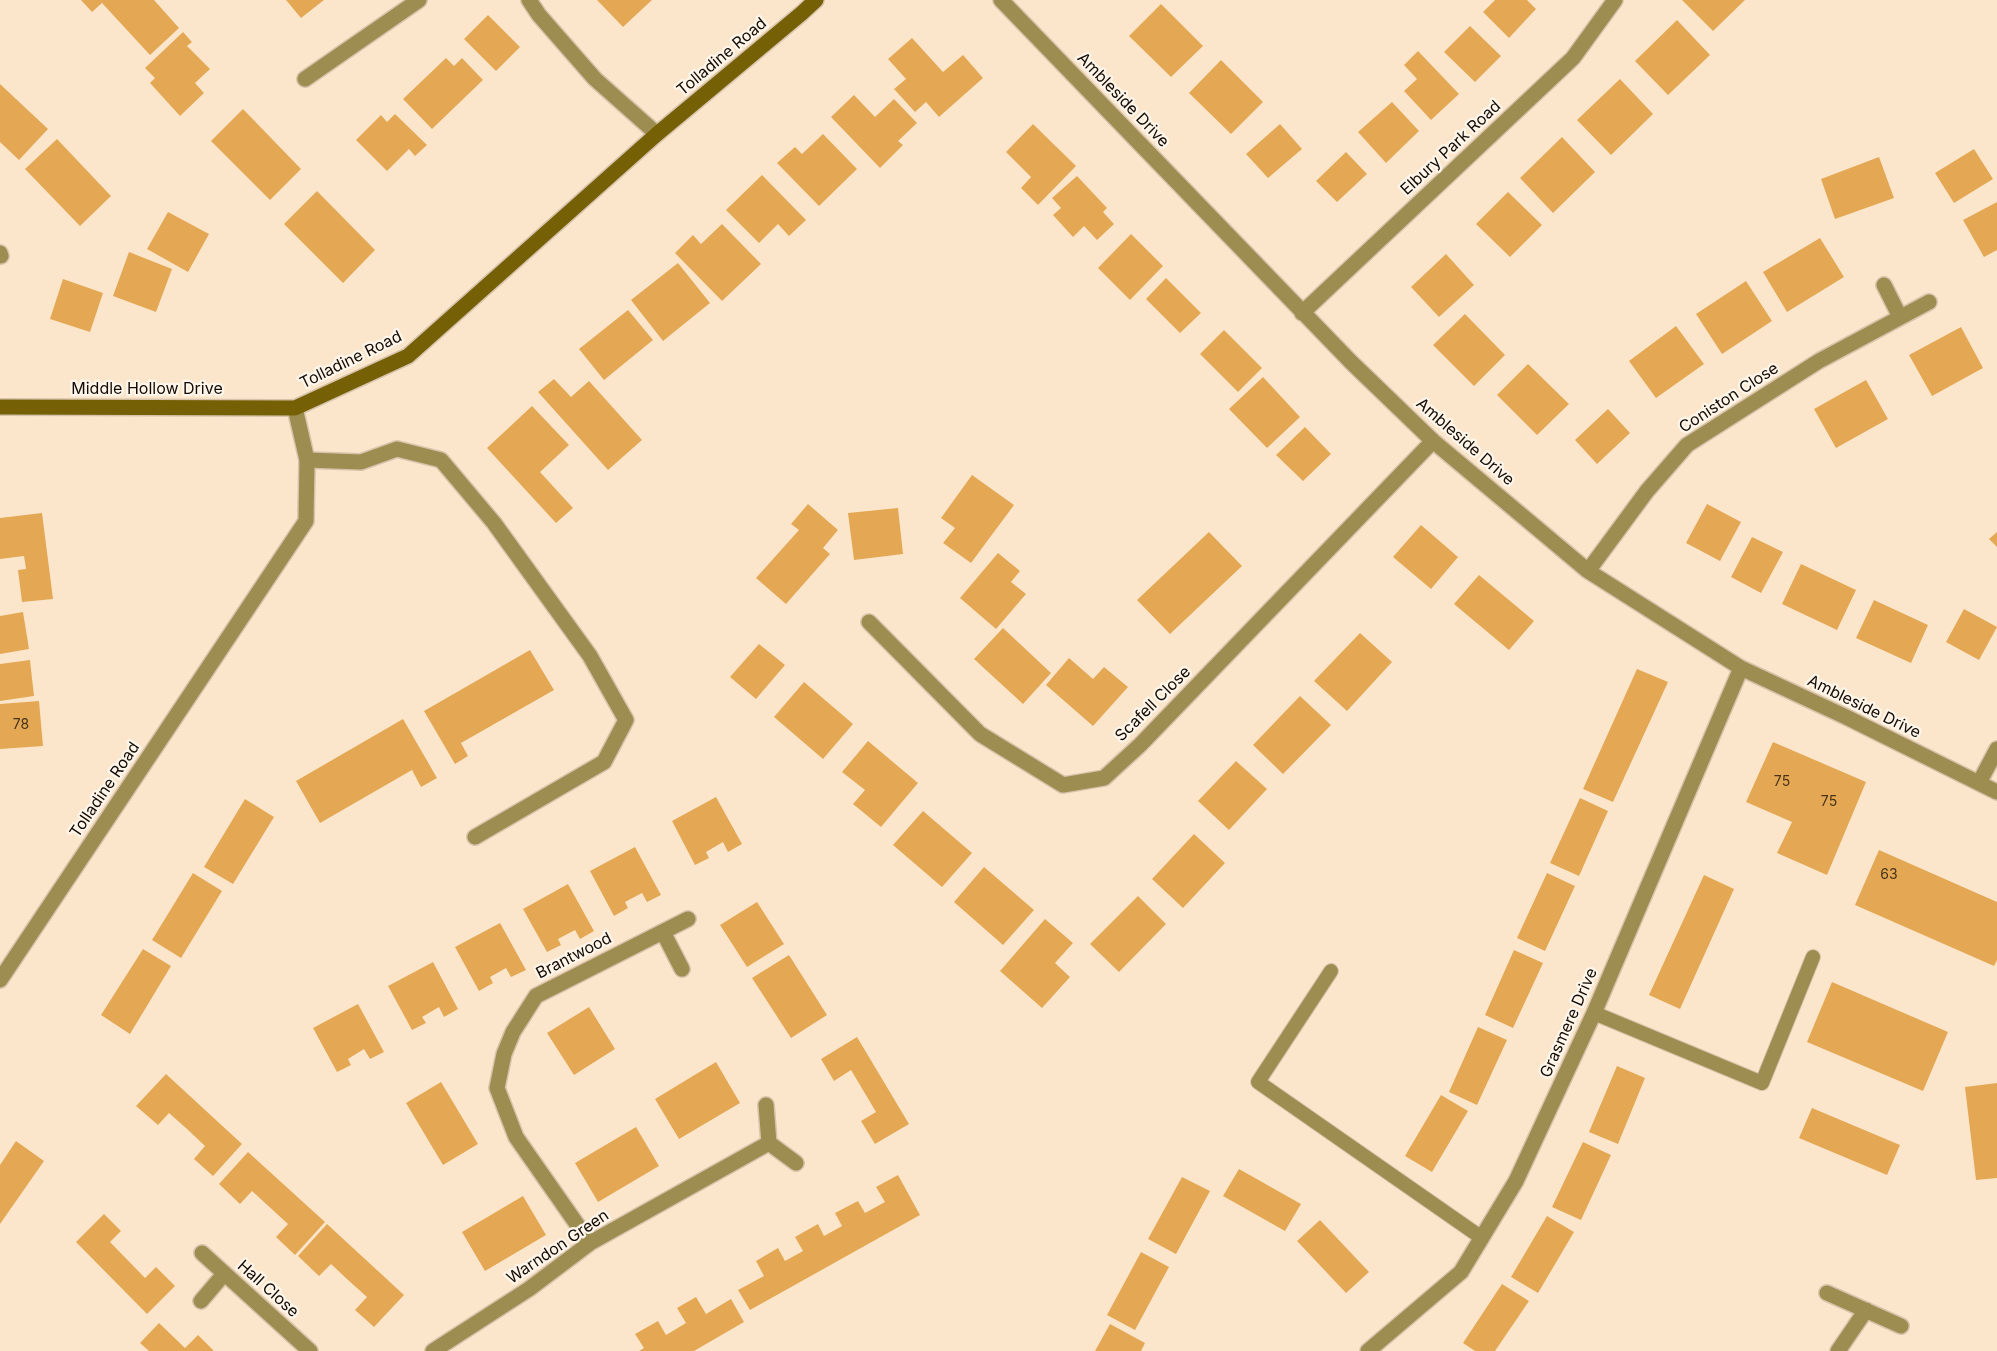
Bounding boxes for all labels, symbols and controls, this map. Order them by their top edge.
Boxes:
street label: Tolladine Road [673,14,771,100]
street label: Ambleside Drive [1073,49,1173,151]
street label: Elbury Park Road [1397,97,1505,199]
street label: Tolladine Road [297,327,405,393]
street label: Coniston Close [1676,359,1782,437]
street label: Middle Hollow Drive [71,379,223,399]
street label: Ambleside Drive [1412,394,1518,490]
street label: Scafell Close [1111,662,1195,746]
street label: Ambleside Drive [1804,671,1924,743]
house number: 78 [13,717,29,733]
street label: Tolladine Road [66,739,144,841]
house number: 75 [1774,774,1790,790]
house number: 75 [1821,794,1837,810]
house number: 63 [1880,867,1898,883]
street label: Brantwood [533,929,615,983]
street label: Grasmere Drive [1536,965,1602,1081]
street label: Warndon Green [503,1206,613,1288]
street label: Hall Close [233,1256,303,1322]

